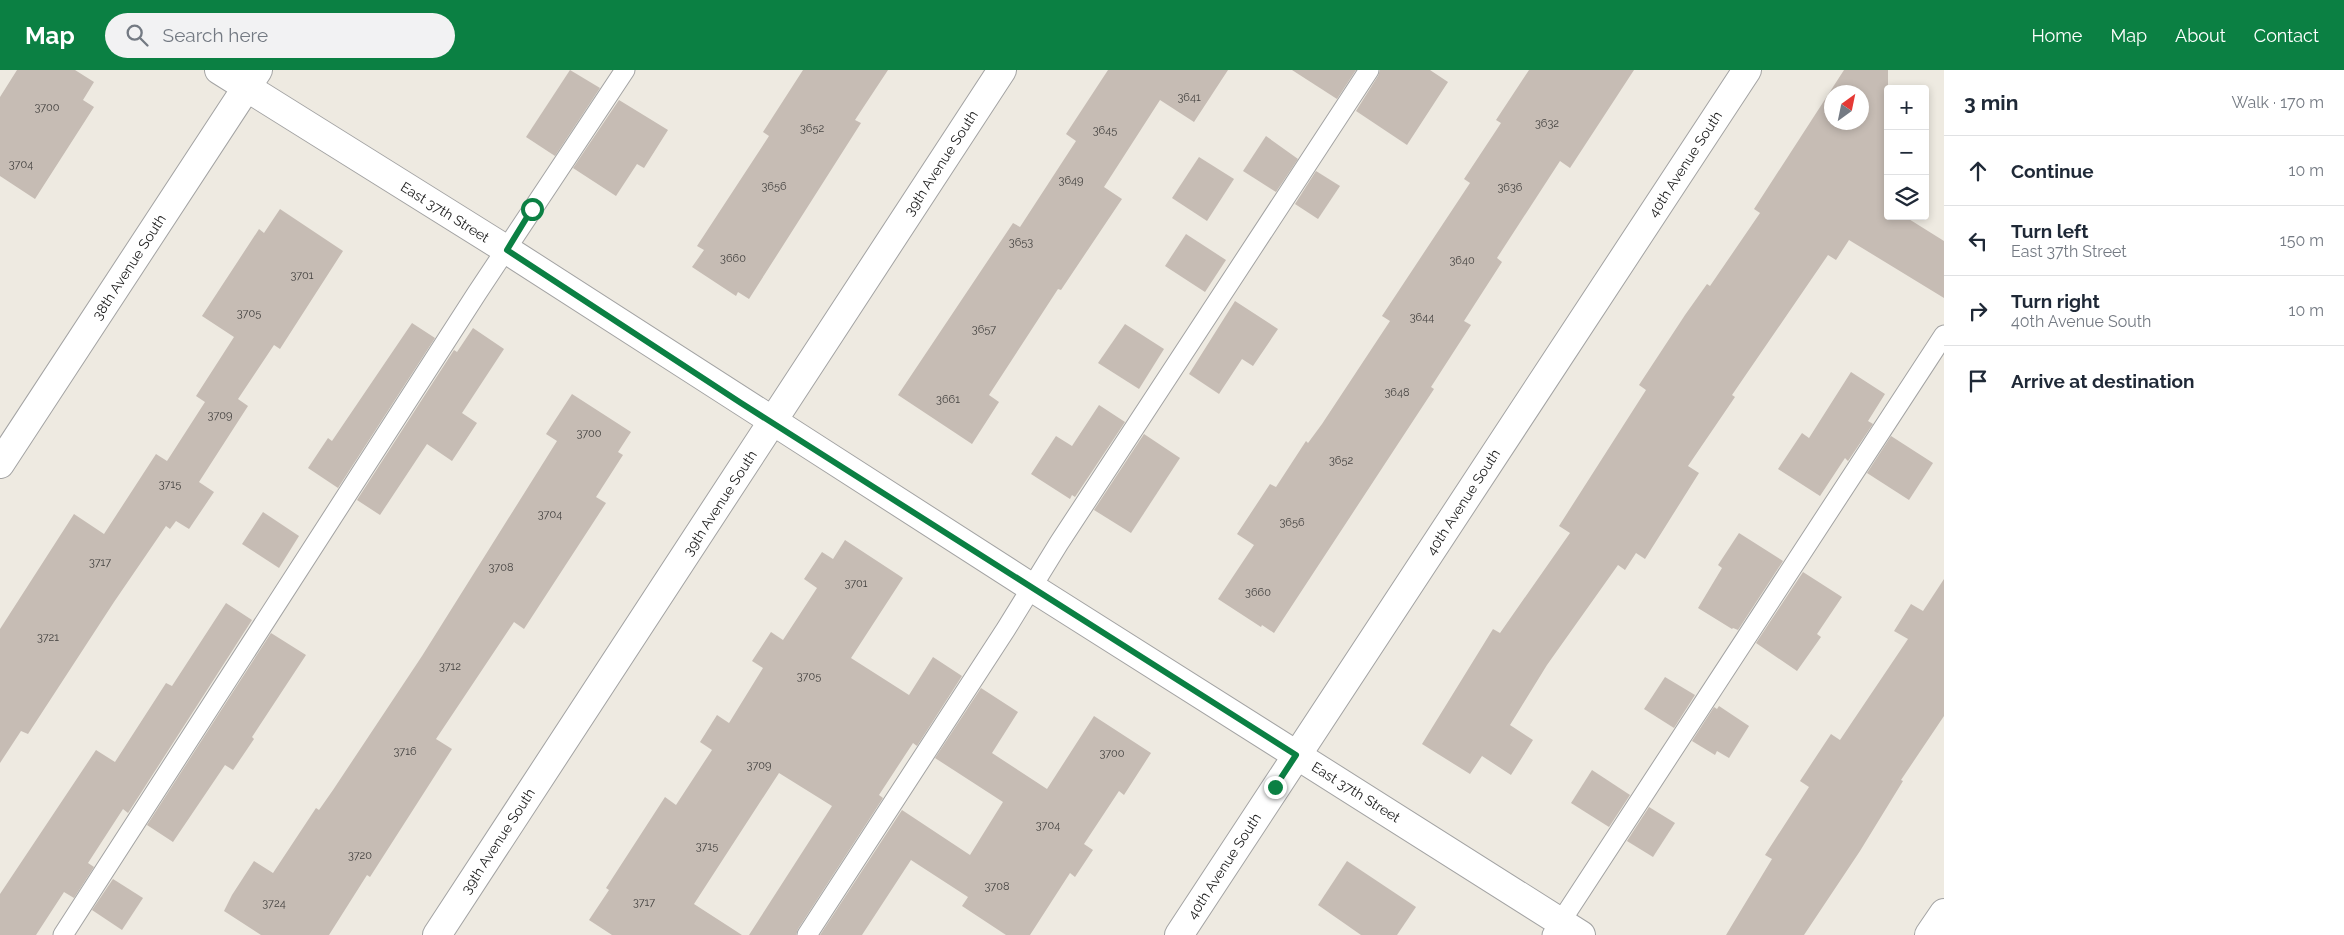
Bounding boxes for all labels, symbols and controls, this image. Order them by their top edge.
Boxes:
search box [105,13,455,58]
text: Map [25,21,75,50]
icon: search [123,21,151,49]
text: Search here [163,24,268,46]
text: Home [2031,25,2082,46]
text: Map [2110,25,2147,46]
text: About [2175,25,2226,46]
text: Contact [2254,25,2319,46]
north arrow [1824,85,1869,130]
map controls [1884,85,1929,220]
button: + [1884,85,1929,130]
text: 3 min [1964,90,2018,115]
house number: 3641 [1177,91,1201,104]
text: Walk · 170 m [2232,93,2324,112]
house number: 3700 [34,101,60,114]
street label: 39th Avenue South [901,107,981,219]
street label: 40th Avenue South [1645,108,1725,220]
house number: 3632 [1535,117,1559,130]
house number: 3652 [800,122,824,135]
house number: 3645 [1093,124,1117,137]
button: − [1884,130,1929,175]
icon: ahead [1964,157,1992,185]
house number: 3704 [9,158,33,171]
text: Continue [2011,160,2094,182]
text: 10 m [2289,161,2324,180]
house number: 3649 [1059,174,1083,187]
button: layers [1884,175,1929,220]
street label: East 37th Street [398,178,492,246]
house number: 3656 [761,180,787,193]
house number: 3636 [1497,181,1523,194]
route start [521,198,544,221]
street label: 38th Avenue South [89,211,169,323]
text: Turn left [2011,220,2088,242]
icon: left [1964,227,1992,255]
text: 150 m [2280,231,2324,250]
house number: 3653 [1009,236,1033,249]
text: East 37th Street [2011,242,2127,261]
house number: 3660 [720,252,746,265]
house number: 3640 [1449,254,1475,267]
house number: 3701 [290,269,314,282]
text: Turn right [2011,290,2100,312]
icon: right [1964,297,1992,325]
text: 10 m [2289,301,2324,320]
house number: 3705 [237,307,261,320]
house number: 3644 [1410,311,1434,324]
text: 40th Avenue South [2011,312,2151,331]
house number: 3657 [972,323,996,336]
icon: arrive [1964,367,1992,395]
text: Arrive at destination [2011,370,2195,392]
house number: 3648 [1384,386,1410,399]
house number: 3661 [936,393,960,406]
house number: 3709 [208,409,232,422]
house number: 3700 [576,427,602,440]
street label: 40th Avenue South [1423,446,1503,558]
street label: 39th Avenue South [680,447,760,559]
house number: 3652 [1329,454,1353,467]
house number: 3715 [159,478,181,491]
house number: 3704 [538,508,562,521]
house number: 3656 [1279,516,1305,529]
house number: 3717 [89,556,111,569]
house number: 3708 [489,561,513,574]
house number: 3701 [844,577,868,590]
house number: 3660 [1245,586,1271,599]
house number: 3721 [37,631,59,644]
house number: 3712 [439,660,461,673]
house number: 3705 [797,670,821,683]
house number: 3716 [393,745,417,758]
house number: 3700 [1099,747,1125,760]
street label: East 37th Street [1309,758,1403,826]
house number: 3709 [747,759,771,772]
route end [1264,776,1287,799]
street label: 39th Avenue South [458,785,538,897]
street label: 40th Avenue South [1184,810,1264,922]
house number: 3704 [1036,819,1060,832]
house number: 3715 [696,840,718,853]
house number: 3720 [348,849,372,862]
house number: 3708 [985,880,1009,893]
house number: 3717 [633,896,655,909]
house number: 3724 [262,897,286,910]

